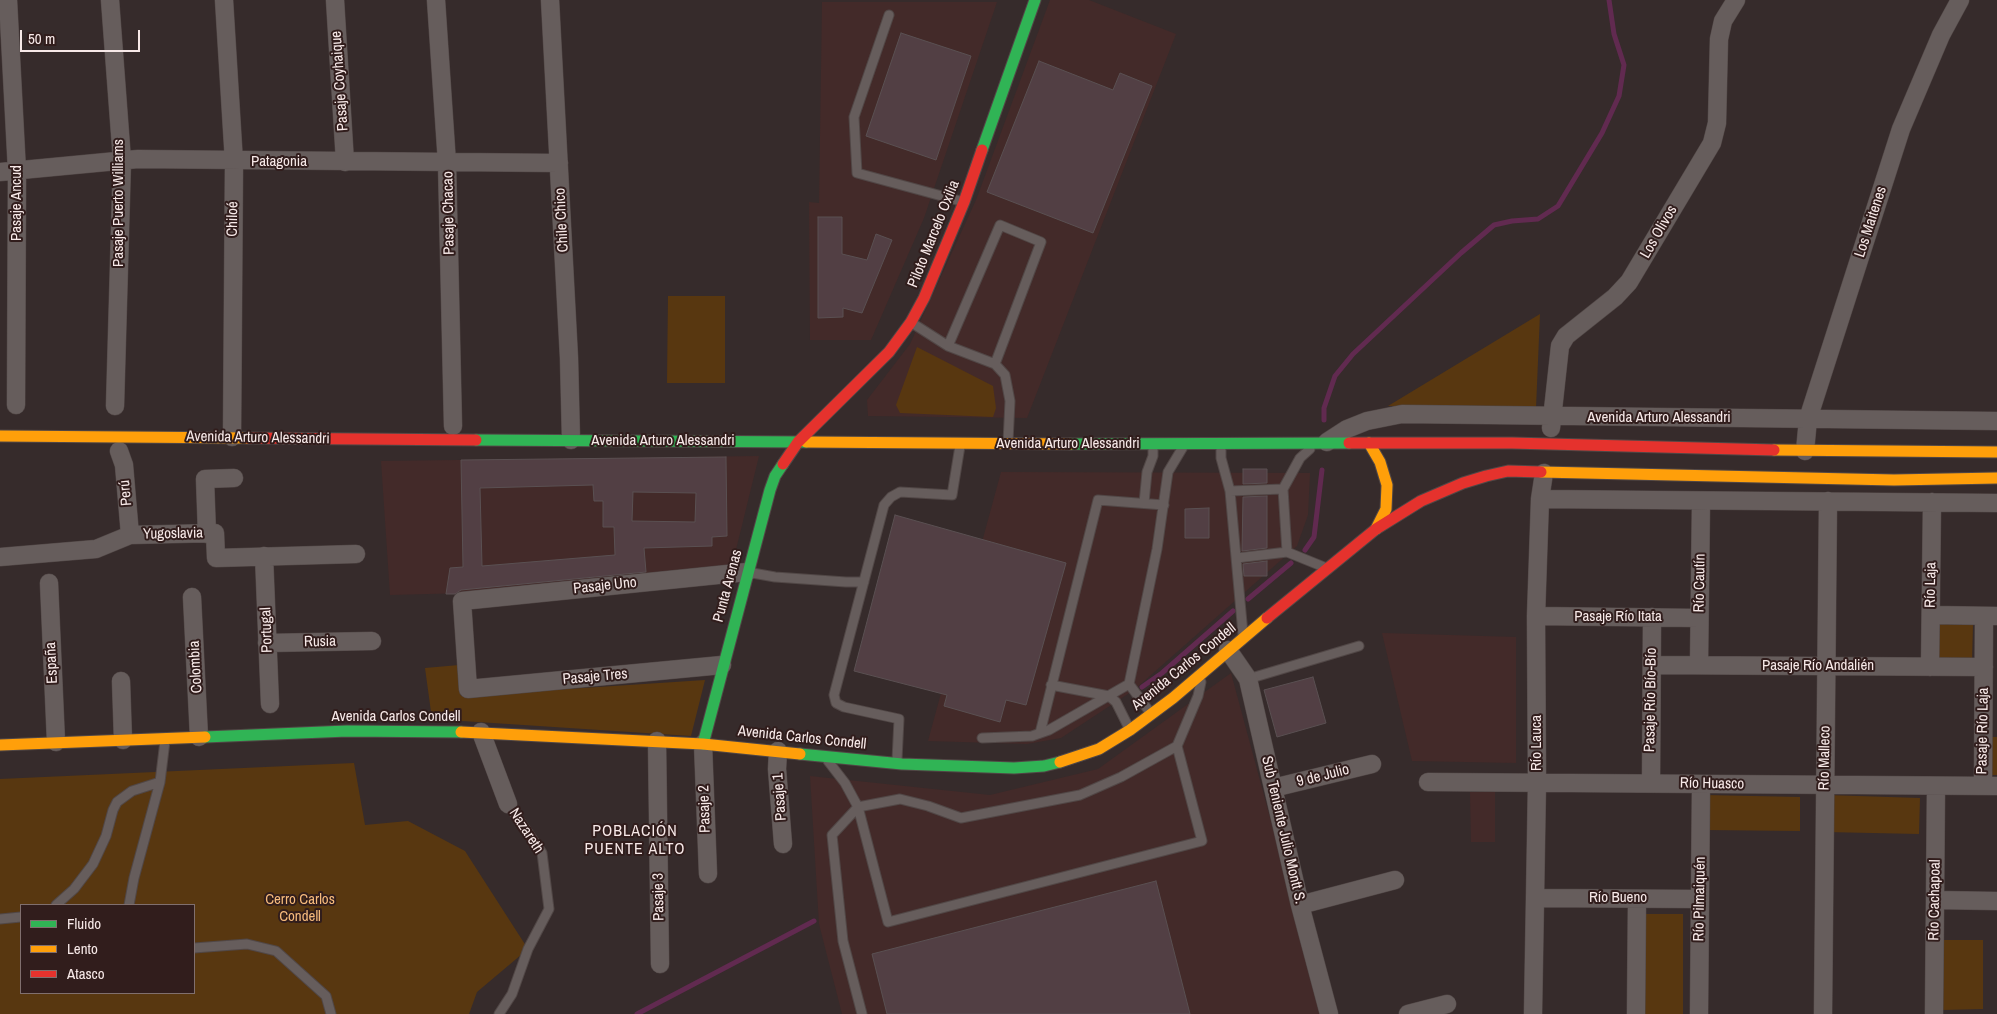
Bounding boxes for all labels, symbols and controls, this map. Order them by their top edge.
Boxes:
scale bar [22,20,142,52]
text: 50 m [28,28,55,49]
street label: Pasaje Coyhaique [328,30,352,132]
street label: Pasaje Puerto Williams [110,139,128,267]
street label: Patagonia [251,153,307,171]
street label: Pasaje Ancud [8,165,26,241]
street label: Pasaje Chacao [439,171,459,255]
street label: Piloto Marcelo Oxilia [904,178,964,290]
street label: Los Maitenes [1851,184,1891,260]
street label: Chile Chico [551,187,573,253]
street label: Chiloé [224,201,242,237]
street label: Los Olivos [1637,202,1681,262]
street label: Avenida Arturo Alessandri [1587,409,1731,427]
street label: Avenida Arturo Alessandri [186,428,330,448]
street label: Avenida Arturo Alessandri [591,432,735,450]
street label: Avenida Arturo Alessandri [996,435,1140,453]
street label: Perú [116,479,136,507]
street label: Yugoslavia [143,524,203,544]
street label: Punta Arenas [710,548,746,624]
street label: Río Cautín [1690,553,1710,613]
street label: Río Laja [1922,562,1940,608]
street label: Pasaje Uno [572,574,638,598]
street label: Portugal [257,607,277,653]
street label: Pasaje Río Itata [1574,608,1662,626]
street label: Avenida Carlos Condell [1128,619,1240,715]
street label: Rusia [304,633,336,651]
street label: Colombia [186,640,206,694]
street label: España [42,642,62,684]
street label: Pasaje Río Bío-Bío [1641,648,1661,752]
street label: Pasaje Río Andalién [1762,657,1874,675]
street label: Pasaje Tres [562,665,628,689]
street label: Pasaje Río Laja [1973,687,1993,775]
street label: Avenida Carlos Condell [332,708,460,726]
street label: Río Lauca [1528,715,1546,771]
street label: Avenida Carlos Condell [737,722,867,754]
street label: Río Malleco [1815,725,1835,791]
street label: Sub Teniente Julio Montt S. [1257,754,1309,906]
street label: 9 de Julio [1295,761,1351,791]
street label: Pasaje 1 [769,772,791,822]
street label: Río Huasco [1680,774,1744,794]
street label: Pasaje 2 [695,785,715,833]
street label: Nazareth [505,805,547,857]
district label: POBLACIÓN PUENTE ALTO [583,822,687,860]
street label: Río Pilmaiquén [1690,856,1710,942]
street label: Río Cachapoal [1925,859,1945,941]
street label: Pasaje 3 [650,873,668,921]
street label: Río Bueno [1589,889,1647,907]
park label: Cerro Carlos Condell [265,891,335,926]
legend [20,904,195,994]
text: Fluido [67,913,101,934]
text: Lento [67,938,98,959]
text: Atasco [67,963,105,984]

